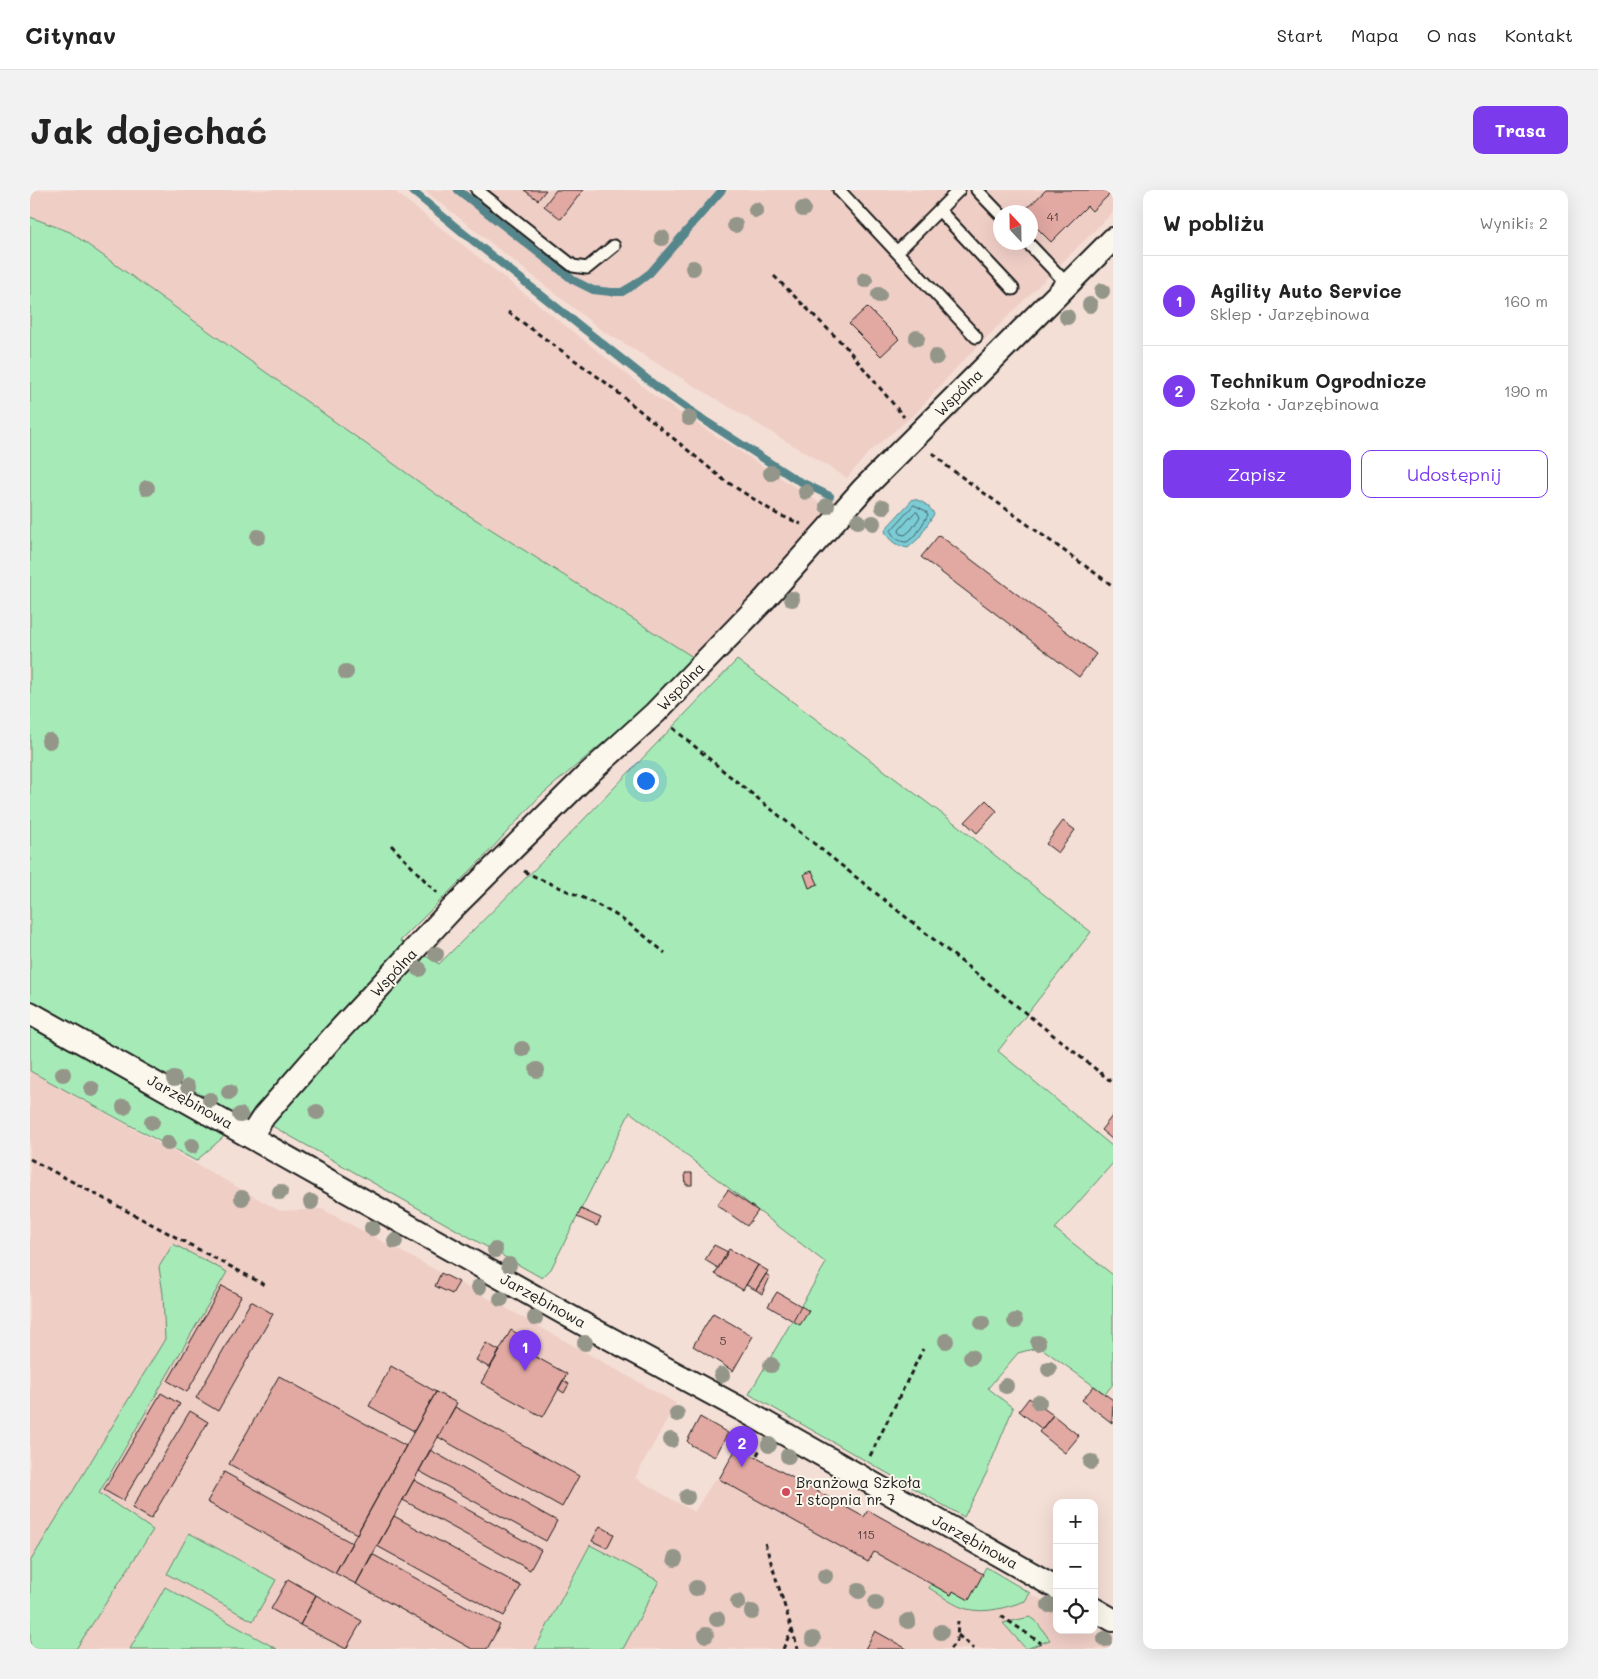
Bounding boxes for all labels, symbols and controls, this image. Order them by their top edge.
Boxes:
text: Citynav [25,19,116,50]
text: Start [1277,23,1323,47]
text: Mapa [1351,23,1399,47]
text: O nas [1427,23,1477,47]
text: Kontakt [1505,23,1573,47]
button: Trasa [1473,106,1568,154]
text: Jak dojechać [30,107,267,153]
north arrow [993,205,1038,250]
house number: 41 [1047,208,1059,224]
text: W pobliżu [1163,209,1264,236]
text: Wyniki: 2 [1479,212,1548,233]
text: Agility Auto Service [1210,278,1402,303]
text: 1 [1175,290,1183,311]
text: 160 m [1503,290,1548,311]
text: Sklep · Jarzębinowa [1210,303,1370,324]
street label: Wspólna [930,364,987,421]
text: Technikum Ogrodnicze [1210,368,1426,393]
text: 2 [1175,380,1183,401]
text: 190 m [1504,380,1548,401]
text: Szkoła · Jarzębinowa [1210,393,1379,414]
button: Zapisz [1163,450,1351,498]
button: Udostępnij [1361,450,1548,498]
street label: Wspólna [652,658,708,715]
your location [633,768,659,794]
street label: Wspólna [365,944,421,1001]
street label: Jarzębinowa [144,1069,237,1133]
street label: Jarzębinowa [497,1268,590,1332]
pin: 1 [509,1330,541,1371]
house number: 5 [720,1332,727,1348]
pin: 2 [726,1426,758,1467]
place label: Branżowa Szkoła I stopnia nr 7 [796,1472,921,1509]
marker: Branżowa Szkoła I stopnia nr 7 [780,1486,792,1498]
map controls [1053,1499,1098,1634]
button: + [1053,1499,1098,1544]
street label: Jarzębinowa [929,1509,1022,1573]
house number: 115 [857,1526,875,1542]
button: − [1053,1544,1098,1589]
button: locate [1053,1589,1098,1634]

